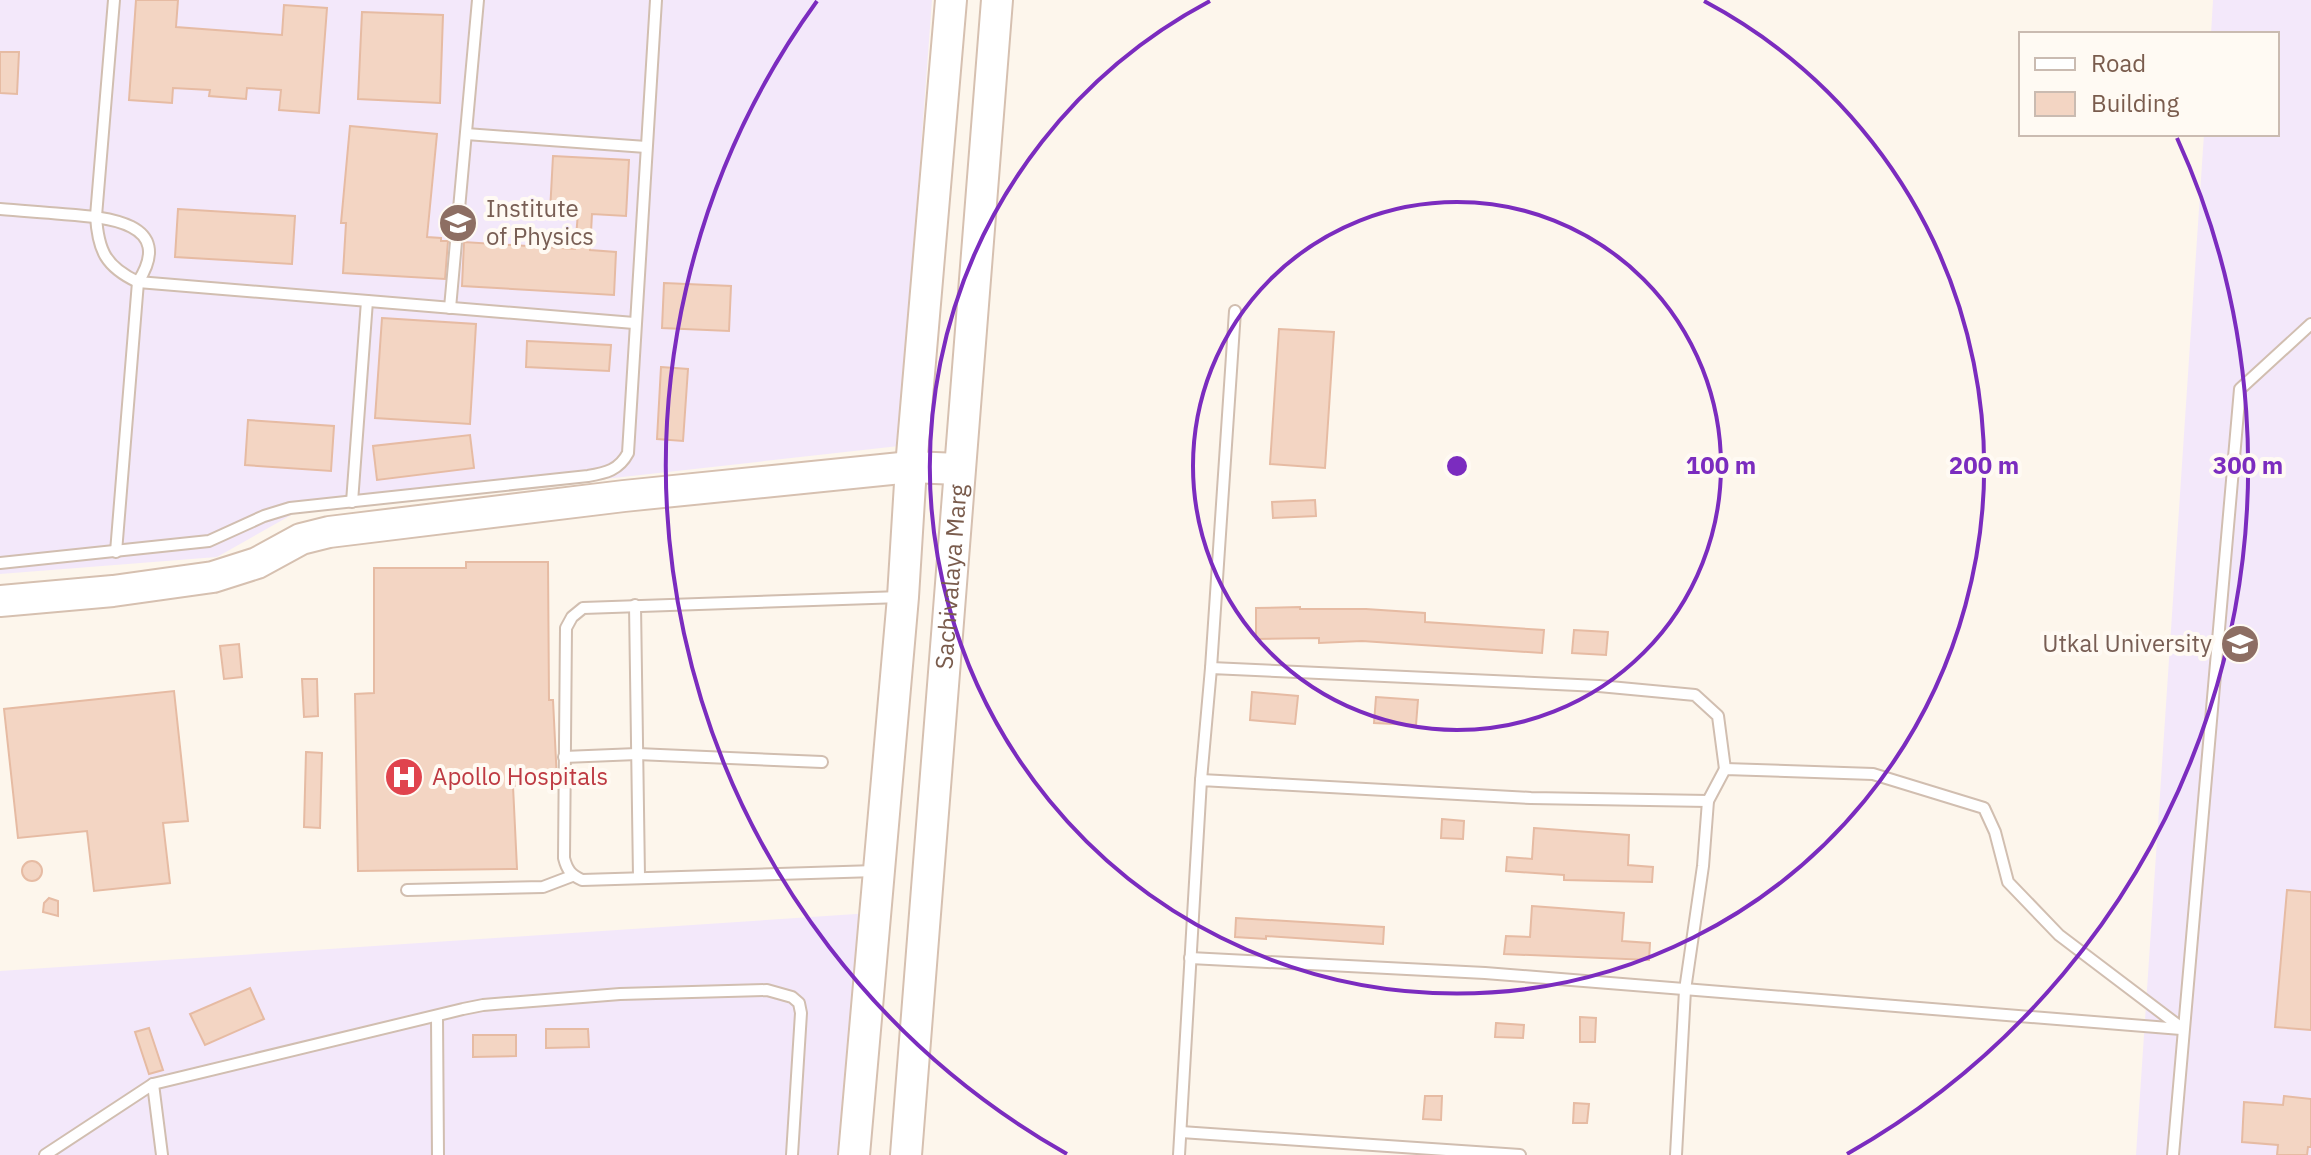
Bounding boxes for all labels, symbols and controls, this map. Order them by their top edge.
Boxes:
legend [2019,32,2279,136]
text: Road [2091,47,2146,79]
text: Building [2091,87,2179,119]
place label: Institute of Physics [486,192,594,252]
school or university icon: Institute of Physics [437,202,479,244]
text: 100 m [1686,449,1756,481]
text: 200 m [1949,449,2019,481]
text: 300 m [2213,449,2283,481]
centre of rings [1443,452,1471,480]
street label: Sachivalaya Marg [927,483,974,670]
school or university icon: Utkal University [2219,623,2261,665]
place label: Utkal University [2042,627,2212,659]
hospital icon: Apollo Hospitals [383,756,425,798]
place label: Apollo Hospitals [432,760,608,792]

